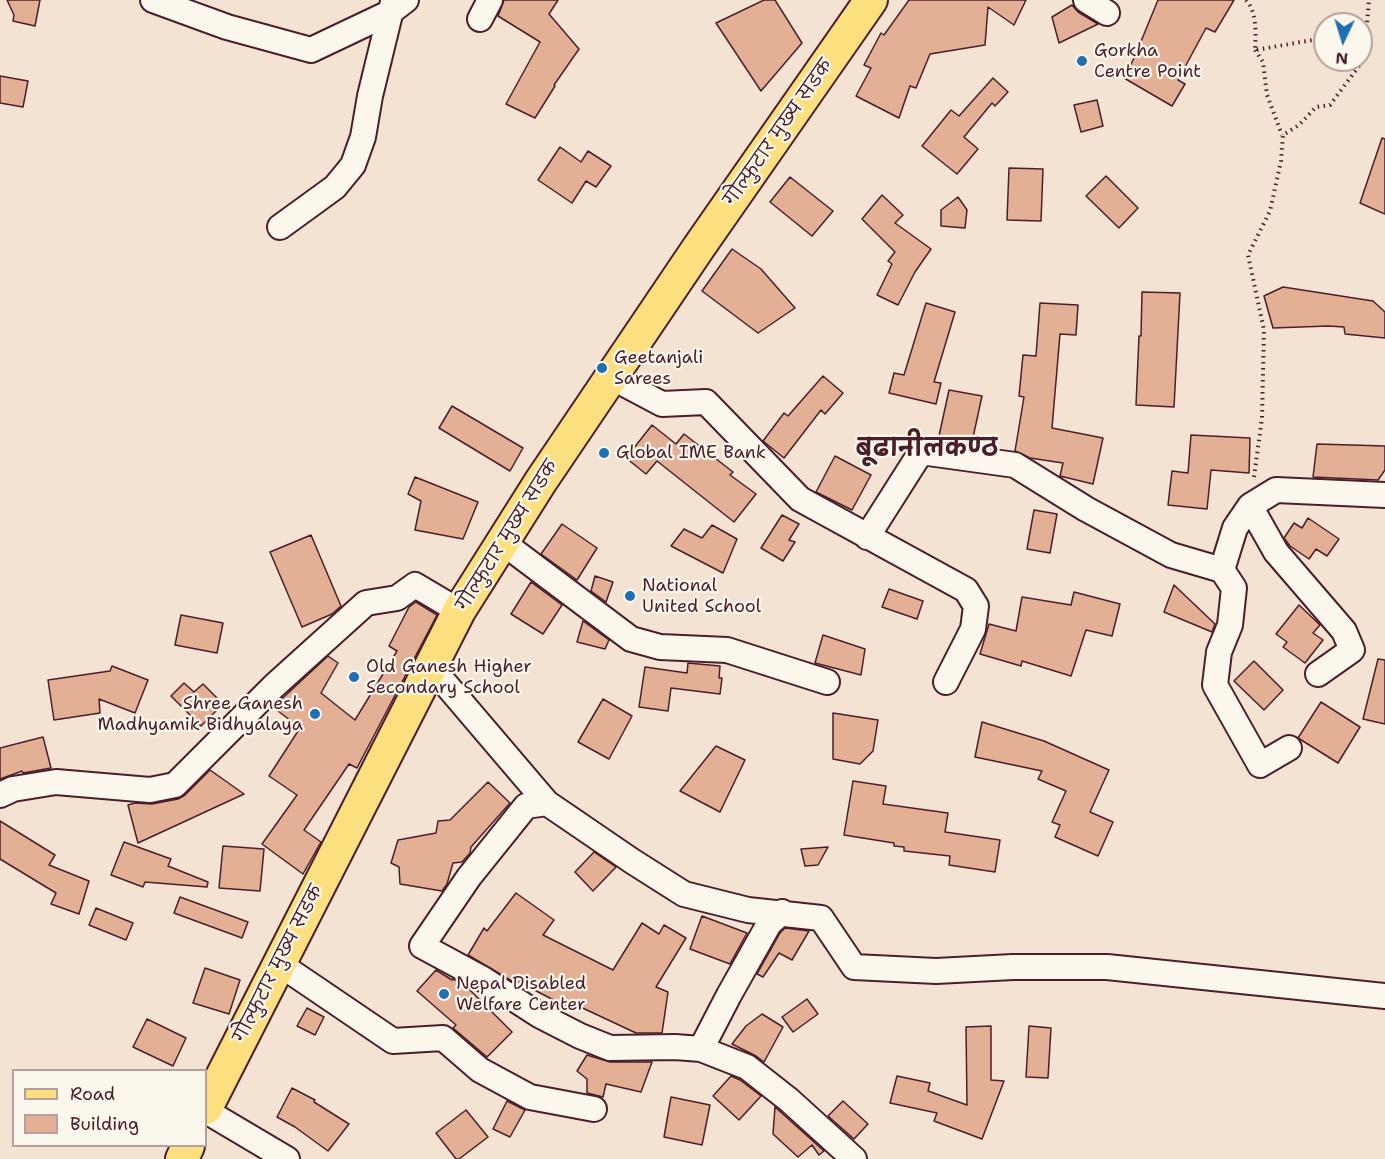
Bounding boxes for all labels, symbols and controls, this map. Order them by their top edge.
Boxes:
north arrow [1313,12,1373,72]
place label: Gorkha Centre Point [1094,40,1201,82]
text: N [1335,48,1349,69]
marker: Gorkha Centre Point [1075,54,1089,68]
street label: गोल्फुटार मुख्य सडक [720,56,838,210]
place label: Geetanjali Sarees [614,347,703,389]
marker: Geetanjali Sarees [595,361,609,375]
district label: बूढानीलकण्ठ [856,436,998,464]
place label: Global IME Bank [616,442,766,464]
marker: Global IME Bank [597,446,611,460]
street label: गोल्फुटार मुख्य सडक [453,457,563,615]
place label: National United School [642,575,761,618]
marker: National United School [623,589,637,603]
place label: Old Ganesh Higher Secondary School [366,656,532,698]
marker: Old Ganesh Higher Secondary School [347,670,361,684]
place label: Shree Ganesh Madhyamik Bidhyalaya [98,693,303,736]
marker: Shree Ganesh Madhyamik Bidhyalaya [308,707,322,721]
street label: गोल्फुटार मुख्य सडक [230,882,328,1046]
place label: Nepal Disabled Welfare Center [456,973,586,1016]
marker: Nepal Disabled Welfare Center [437,987,451,1001]
legend [12,1069,207,1147]
text: Road [70,1082,115,1106]
text: Building [70,1112,139,1136]

